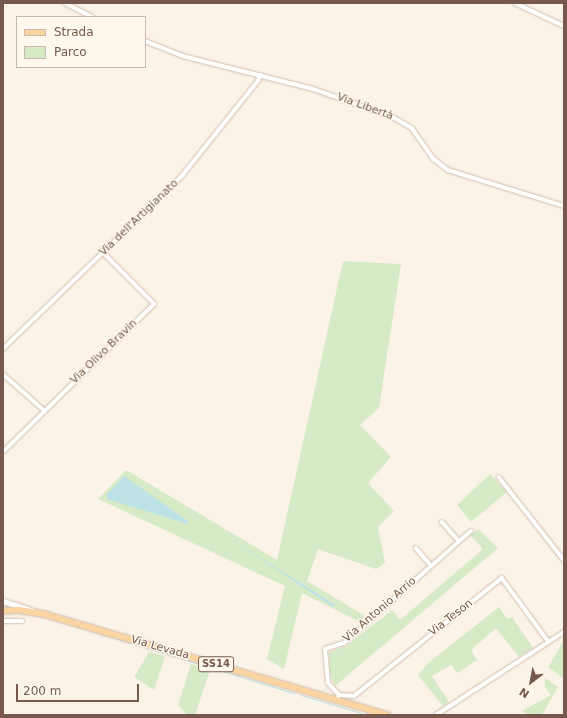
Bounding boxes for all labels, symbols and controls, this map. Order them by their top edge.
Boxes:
legend [16,16,146,68]
text: Strada [54,25,94,39]
text: Parco [54,45,87,59]
street label: Via Libertà [335,91,395,123]
street label: Via dell'Artigianato [97,177,181,259]
street label: Via Olivo Bravin [68,317,140,387]
street label: Via Antonio Arrio [341,575,419,645]
street label: Via Teson [427,597,475,639]
street label: Via Levada [129,633,191,663]
road number: SS14 [198,656,234,672]
north arrow [511,662,551,702]
scale bar [18,676,141,702]
text: 200 m [23,684,61,698]
text: N [517,685,532,701]

